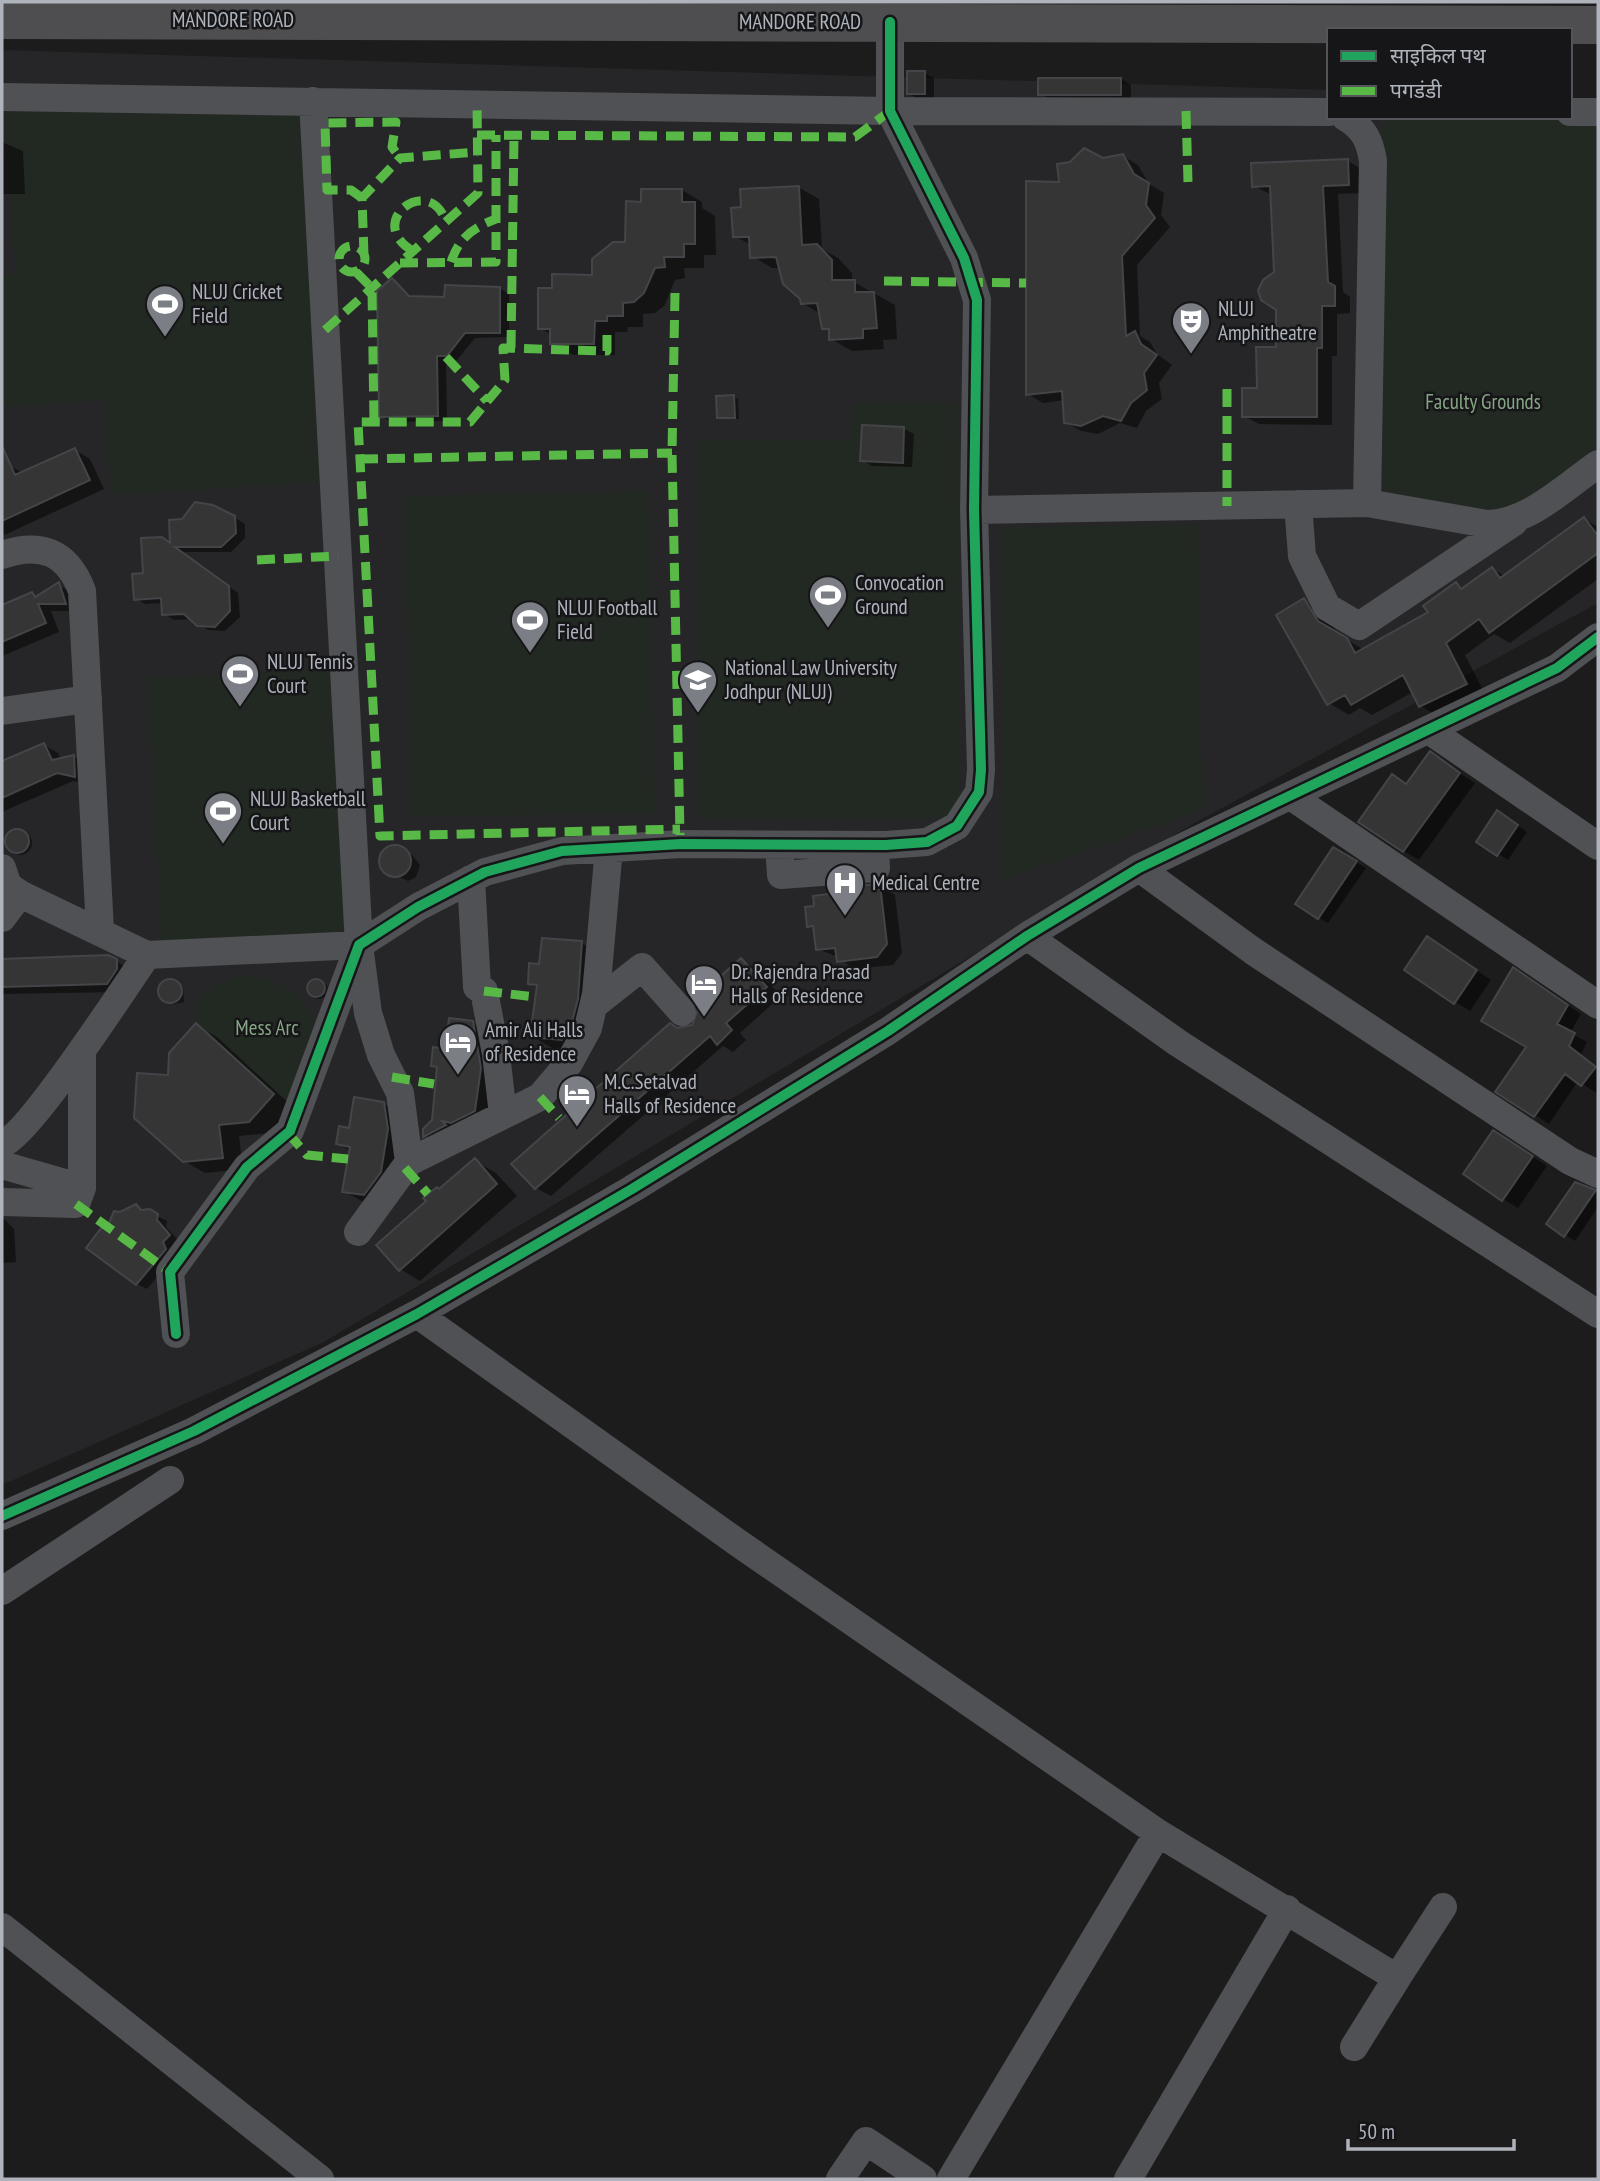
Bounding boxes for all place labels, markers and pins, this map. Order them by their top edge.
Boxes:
place label: NLUJ Cricket Field [192,278,282,329]
sports icon: NLUJ Cricket Field [144,283,186,338]
place label: NLUJ Amphitheatre [1218,295,1317,346]
theatre icon: NLUJ Amphitheatre [1170,300,1212,355]
place label: Convocation Ground [855,569,944,620]
sports icon: Convocation Ground [807,574,849,629]
place label: NLUJ Football Field [557,594,657,645]
sports icon: NLUJ Football Field [509,599,551,654]
place label: NLUJ Tennis Court [267,648,353,699]
sports icon: NLUJ Tennis Court [219,653,261,708]
place label: National Law University Jodhpur (NLUJ) [724,654,897,705]
school or university icon: National Law University Jodhpur (NLUJ) [677,659,719,714]
place label: NLUJ Basketball Court [250,785,366,836]
sports icon: NLUJ Basketball Court [202,790,244,845]
hospital icon: Medical Centre [824,862,866,917]
place label: Medical Centre [872,869,980,896]
place label: Dr. Rajendra Prasad Halls of Residence [731,958,870,1009]
hotel icon: Dr. Rajendra Prasad Halls of Residence [683,963,725,1018]
place label: Amir Ali Halls of Residence [485,1016,583,1067]
hotel icon: Amir Ali Halls of Residence [437,1021,479,1076]
place label: M.C.Setalvad Halls of Residence [604,1068,736,1119]
hotel icon: M.C.Setalvad Halls of Residence [556,1073,598,1128]

